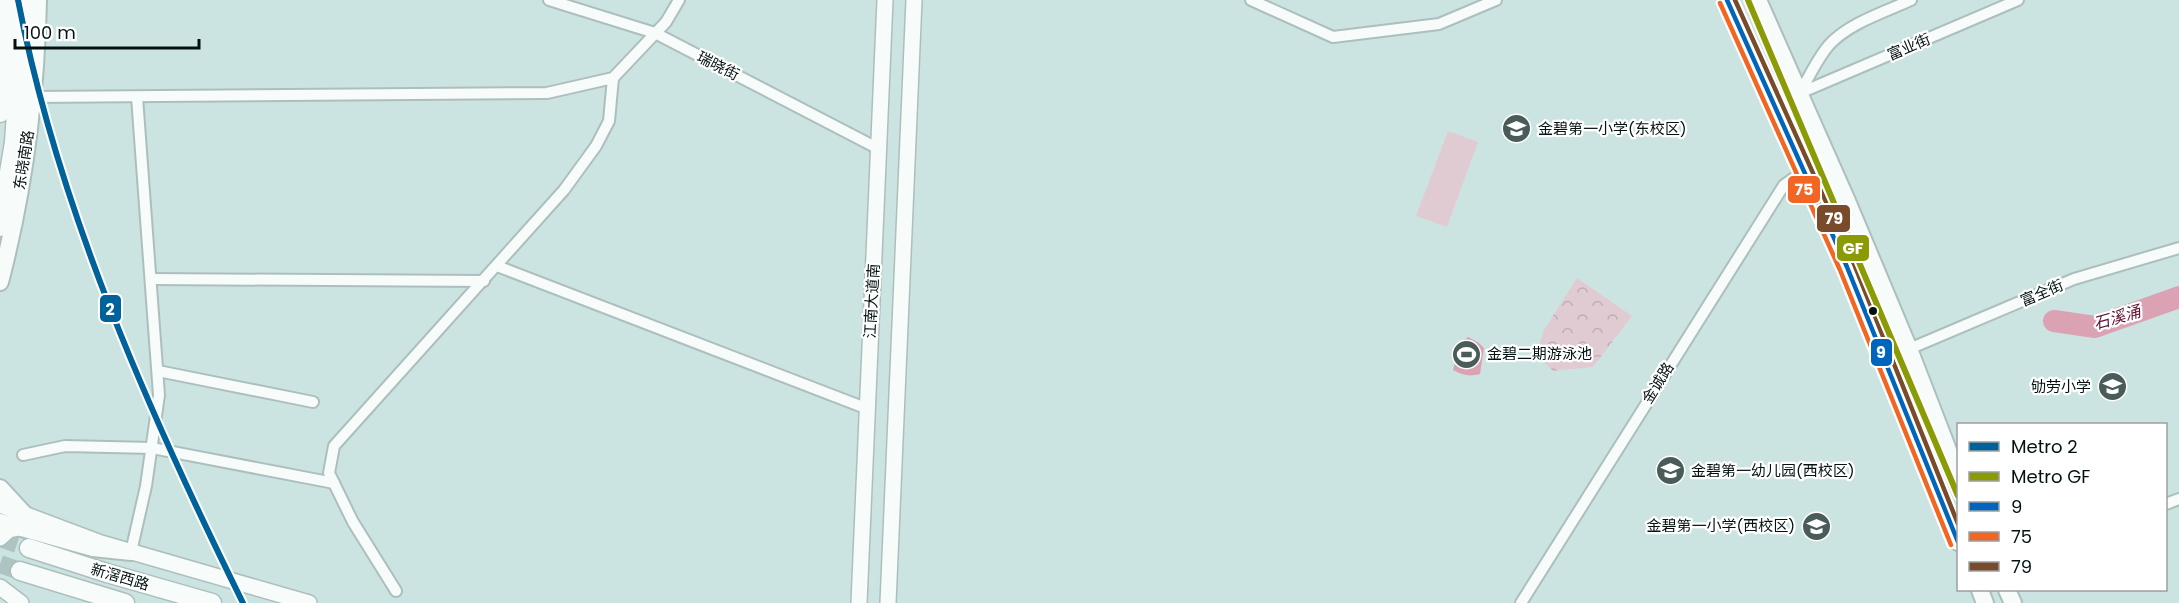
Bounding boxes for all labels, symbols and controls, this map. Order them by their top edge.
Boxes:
scale bar [15,12,200,50]
text: 100 m [24,20,76,45]
street label: 富业街 [1884,28,1934,65]
street label: 瑞晓街 [693,46,743,85]
school or university icon: 金碧第一小学(东校区) [1501,113,1533,145]
place label: 金碧第一小学(东校区) [1538,118,1687,139]
street label: 东晓南路 [8,129,39,191]
line badge: 75 [1787,175,1821,204]
text: 75 [1795,178,1813,201]
line badge: 79 [1816,204,1851,233]
text: 79 [1825,207,1843,230]
line badge: GF [1836,234,1870,262]
text: GF [1843,237,1864,260]
street label: 江南大道南 [859,263,884,339]
street label: 富全街 [2017,274,2067,311]
line badge: 2 [99,294,122,323]
text: 2 [105,298,115,321]
water label: 石溪涌 [2091,299,2145,335]
unlabelled marker [1867,305,1879,317]
sports icon: 金碧二期游泳池 [1450,338,1482,370]
line badge: 9 [1870,338,1893,367]
text: 9 [1876,341,1886,364]
place label: 金碧二期游泳池 [1487,343,1592,364]
street label: 金诚路 [1637,358,1678,407]
school or university icon: 劬劳小学 [2096,371,2128,403]
place label: 劬劳小学 [2031,376,2091,397]
legend [1957,423,2167,591]
text: Metro 2 [2011,434,2078,459]
school or university icon: 金碧第一幼儿园(西校区) [1654,455,1686,487]
place label: 金碧第一幼儿园(西校区) [1691,460,1855,481]
text: Metro GF [2011,464,2090,489]
text: 9 [2011,494,2022,519]
school or university icon: 金碧第一小学(西校区) [1800,510,1832,542]
place label: 金碧第一小学(西校区) [1646,515,1795,536]
text: 75 [2011,524,2032,549]
text: 79 [2011,554,2032,579]
street label: 新滘西路 [88,558,152,595]

